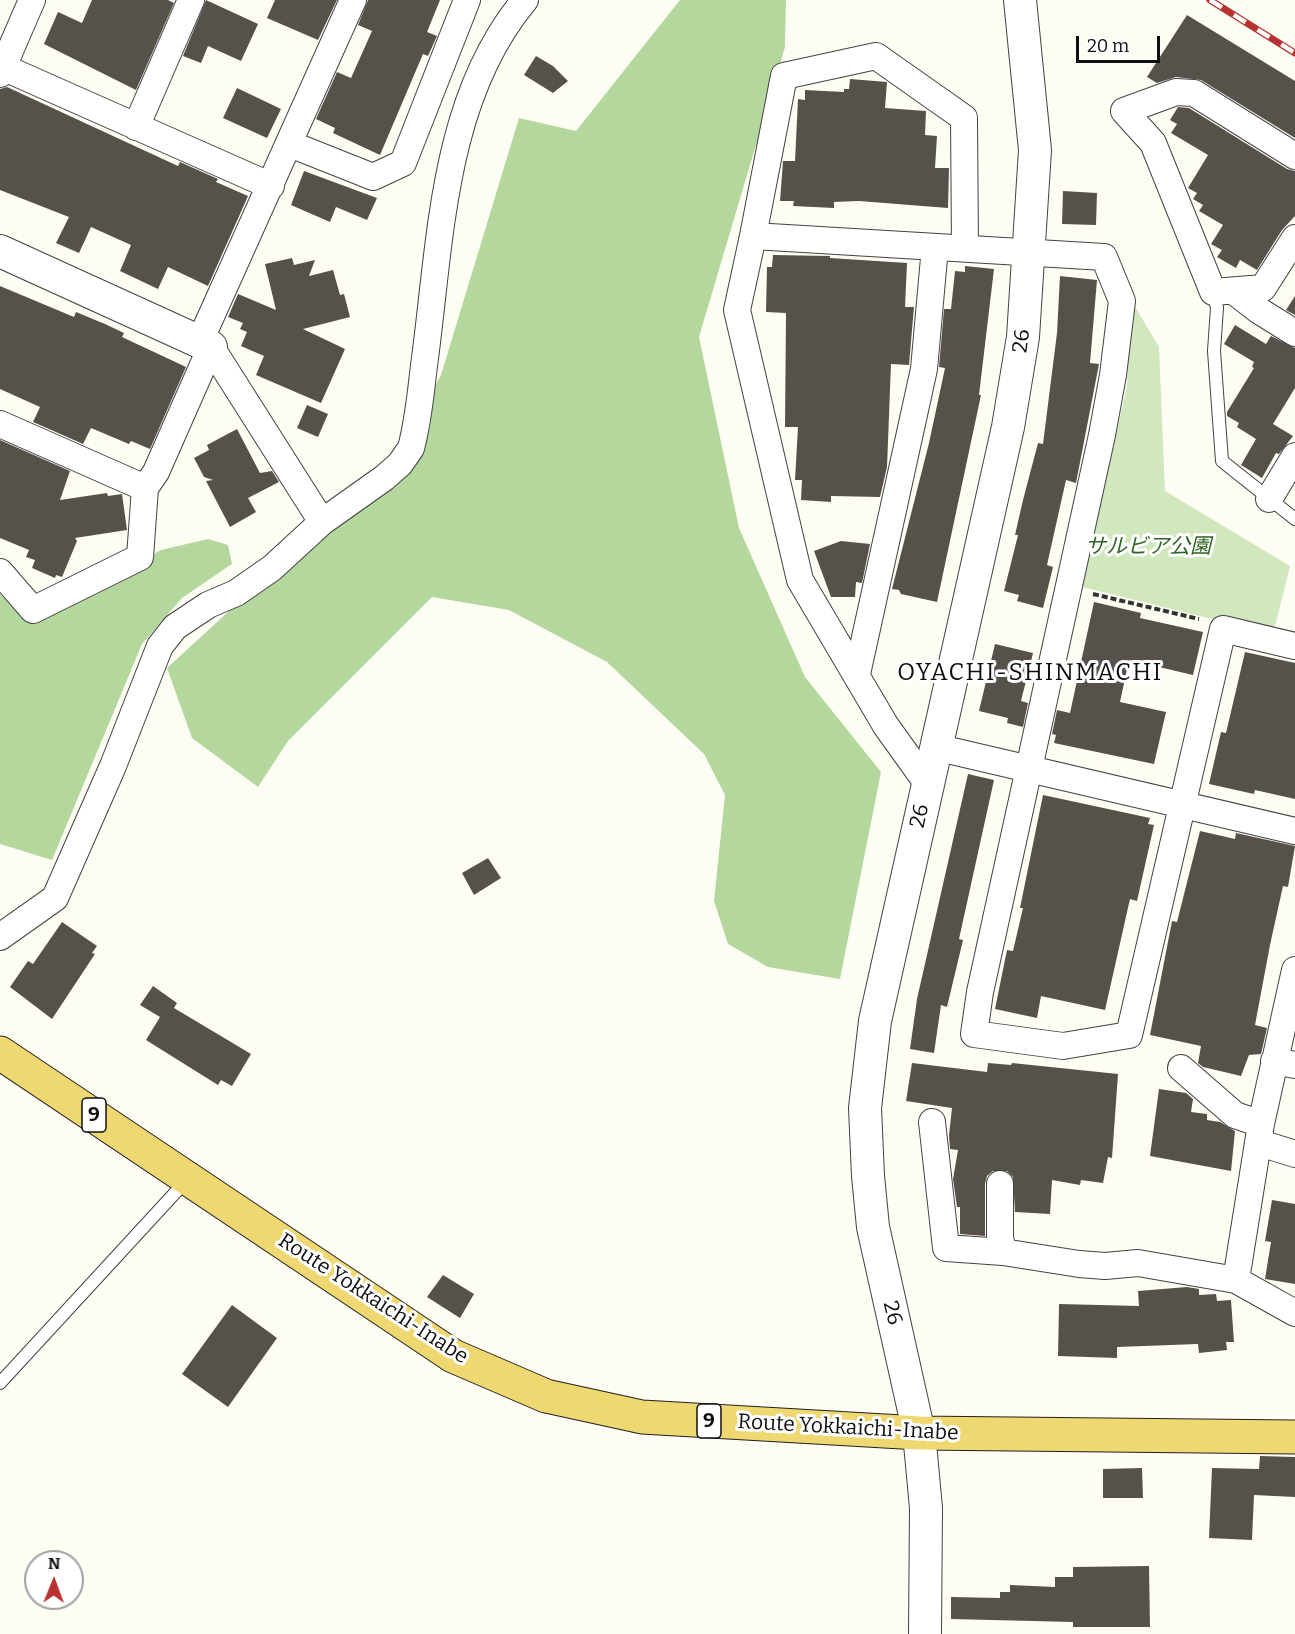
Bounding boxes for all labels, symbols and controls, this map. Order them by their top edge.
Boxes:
scale bar [1079,24,1163,62]
text: 20 m [1087,35,1129,57]
street label: 26 [1008,328,1036,354]
park label: サルビア公園 [1085,534,1211,560]
district label: OYACHI-SHINMACHI [897,659,1163,687]
street label: 26 [905,802,935,830]
road number: 9 [82,1098,106,1132]
street label: Route Yokkaichi-Inabe [273,1228,473,1370]
street label: 26 [877,1298,907,1328]
road number: 9 [697,1404,721,1438]
street label: Route Yokkaichi-Inabe [737,1410,959,1446]
north arrow [24,1550,84,1610]
text: N [48,1554,61,1573]

